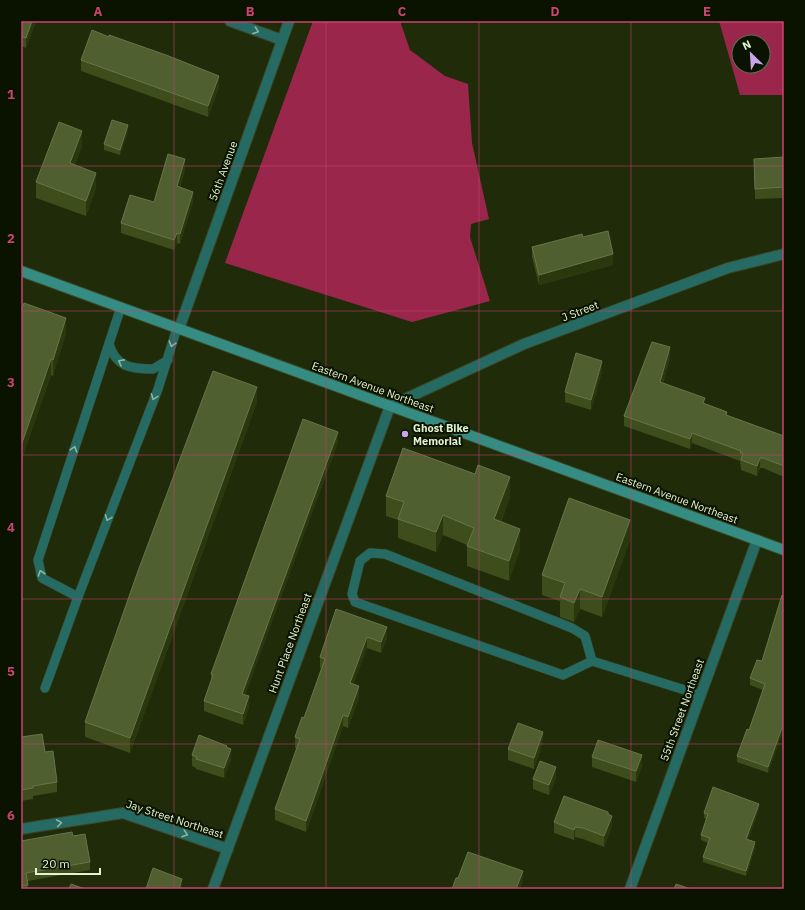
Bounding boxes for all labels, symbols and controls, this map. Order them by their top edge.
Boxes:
text: A [94,3,103,20]
text: B [246,3,255,20]
text: C [398,3,407,20]
text: D [550,3,560,20]
text: E [703,3,711,20]
one-way arrow [252,26,259,34]
north arrow [731,34,771,74]
text: N [740,37,753,53]
text: 1 [7,86,15,103]
street label: 56th Avenue [206,139,240,203]
text: 2 [7,230,15,247]
street label: J Street [560,298,601,324]
one-way arrow [168,340,177,347]
street label: Eastern Avenue Northeast [310,358,436,416]
one-way arrow [118,359,125,366]
text: 3 [7,374,15,391]
one-way arrow [151,393,159,400]
place label: Ghost Bike Memorial [413,421,469,448]
marker: Ghost Bike Memorial [400,429,410,439]
one-way arrow [70,446,78,453]
street label: Eastern Avenue Northeast [614,469,740,527]
one-way arrow [105,514,113,521]
text: 4 [7,519,15,536]
one-way arrow [38,569,46,576]
street label: Hunt Place Northeast [265,591,315,695]
street label: 55th Street Northeast [657,657,707,763]
text: 5 [7,663,15,680]
street label: Jay Street Northeast [125,797,226,841]
text: 6 [7,807,15,824]
one-way arrow [56,819,63,828]
one-way arrow [182,830,189,838]
scale bar [36,850,100,876]
text: 20 m [42,856,70,871]

